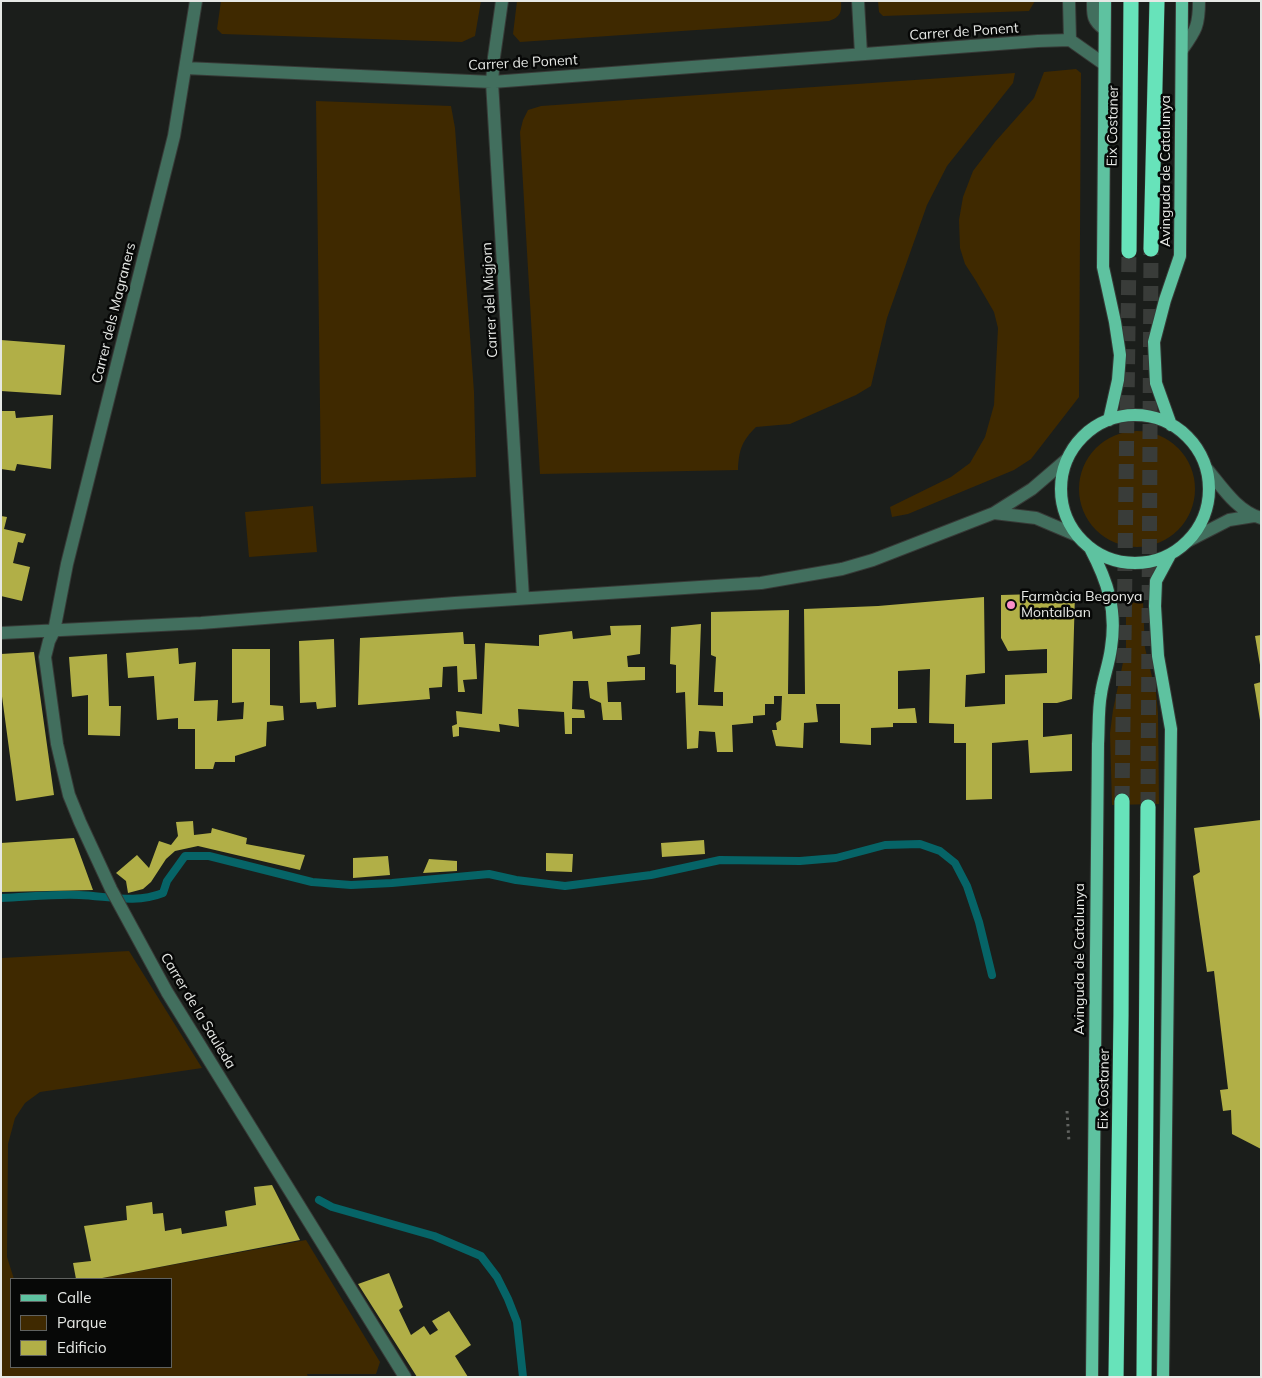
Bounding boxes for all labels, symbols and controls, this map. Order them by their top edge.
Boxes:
street label: Carrer de Ponent [909,20,1019,44]
street label: Carrer de Ponent [468,52,578,74]
street label: Eix Costaner [1104,85,1122,167]
street label: Avinguda de Catalunya [1158,95,1174,247]
street label: Carrer dels Magraners [88,241,140,385]
street label: Carrer del Migjorn [479,242,501,358]
place label: Farmàcia Begonya Montalban [1021,589,1142,622]
marker: Farmàcia Begonya Montalban [1005,599,1017,611]
street label: Avinguda de Catalunya [1072,883,1088,1035]
street label: Carrer de la Sauleda [157,950,239,1072]
street label: Eix Costaner [1095,1048,1113,1130]
legend [10,1278,172,1368]
text: Calle [57,1288,91,1307]
text: Parque [57,1313,107,1332]
text: Edificio [57,1338,107,1357]

